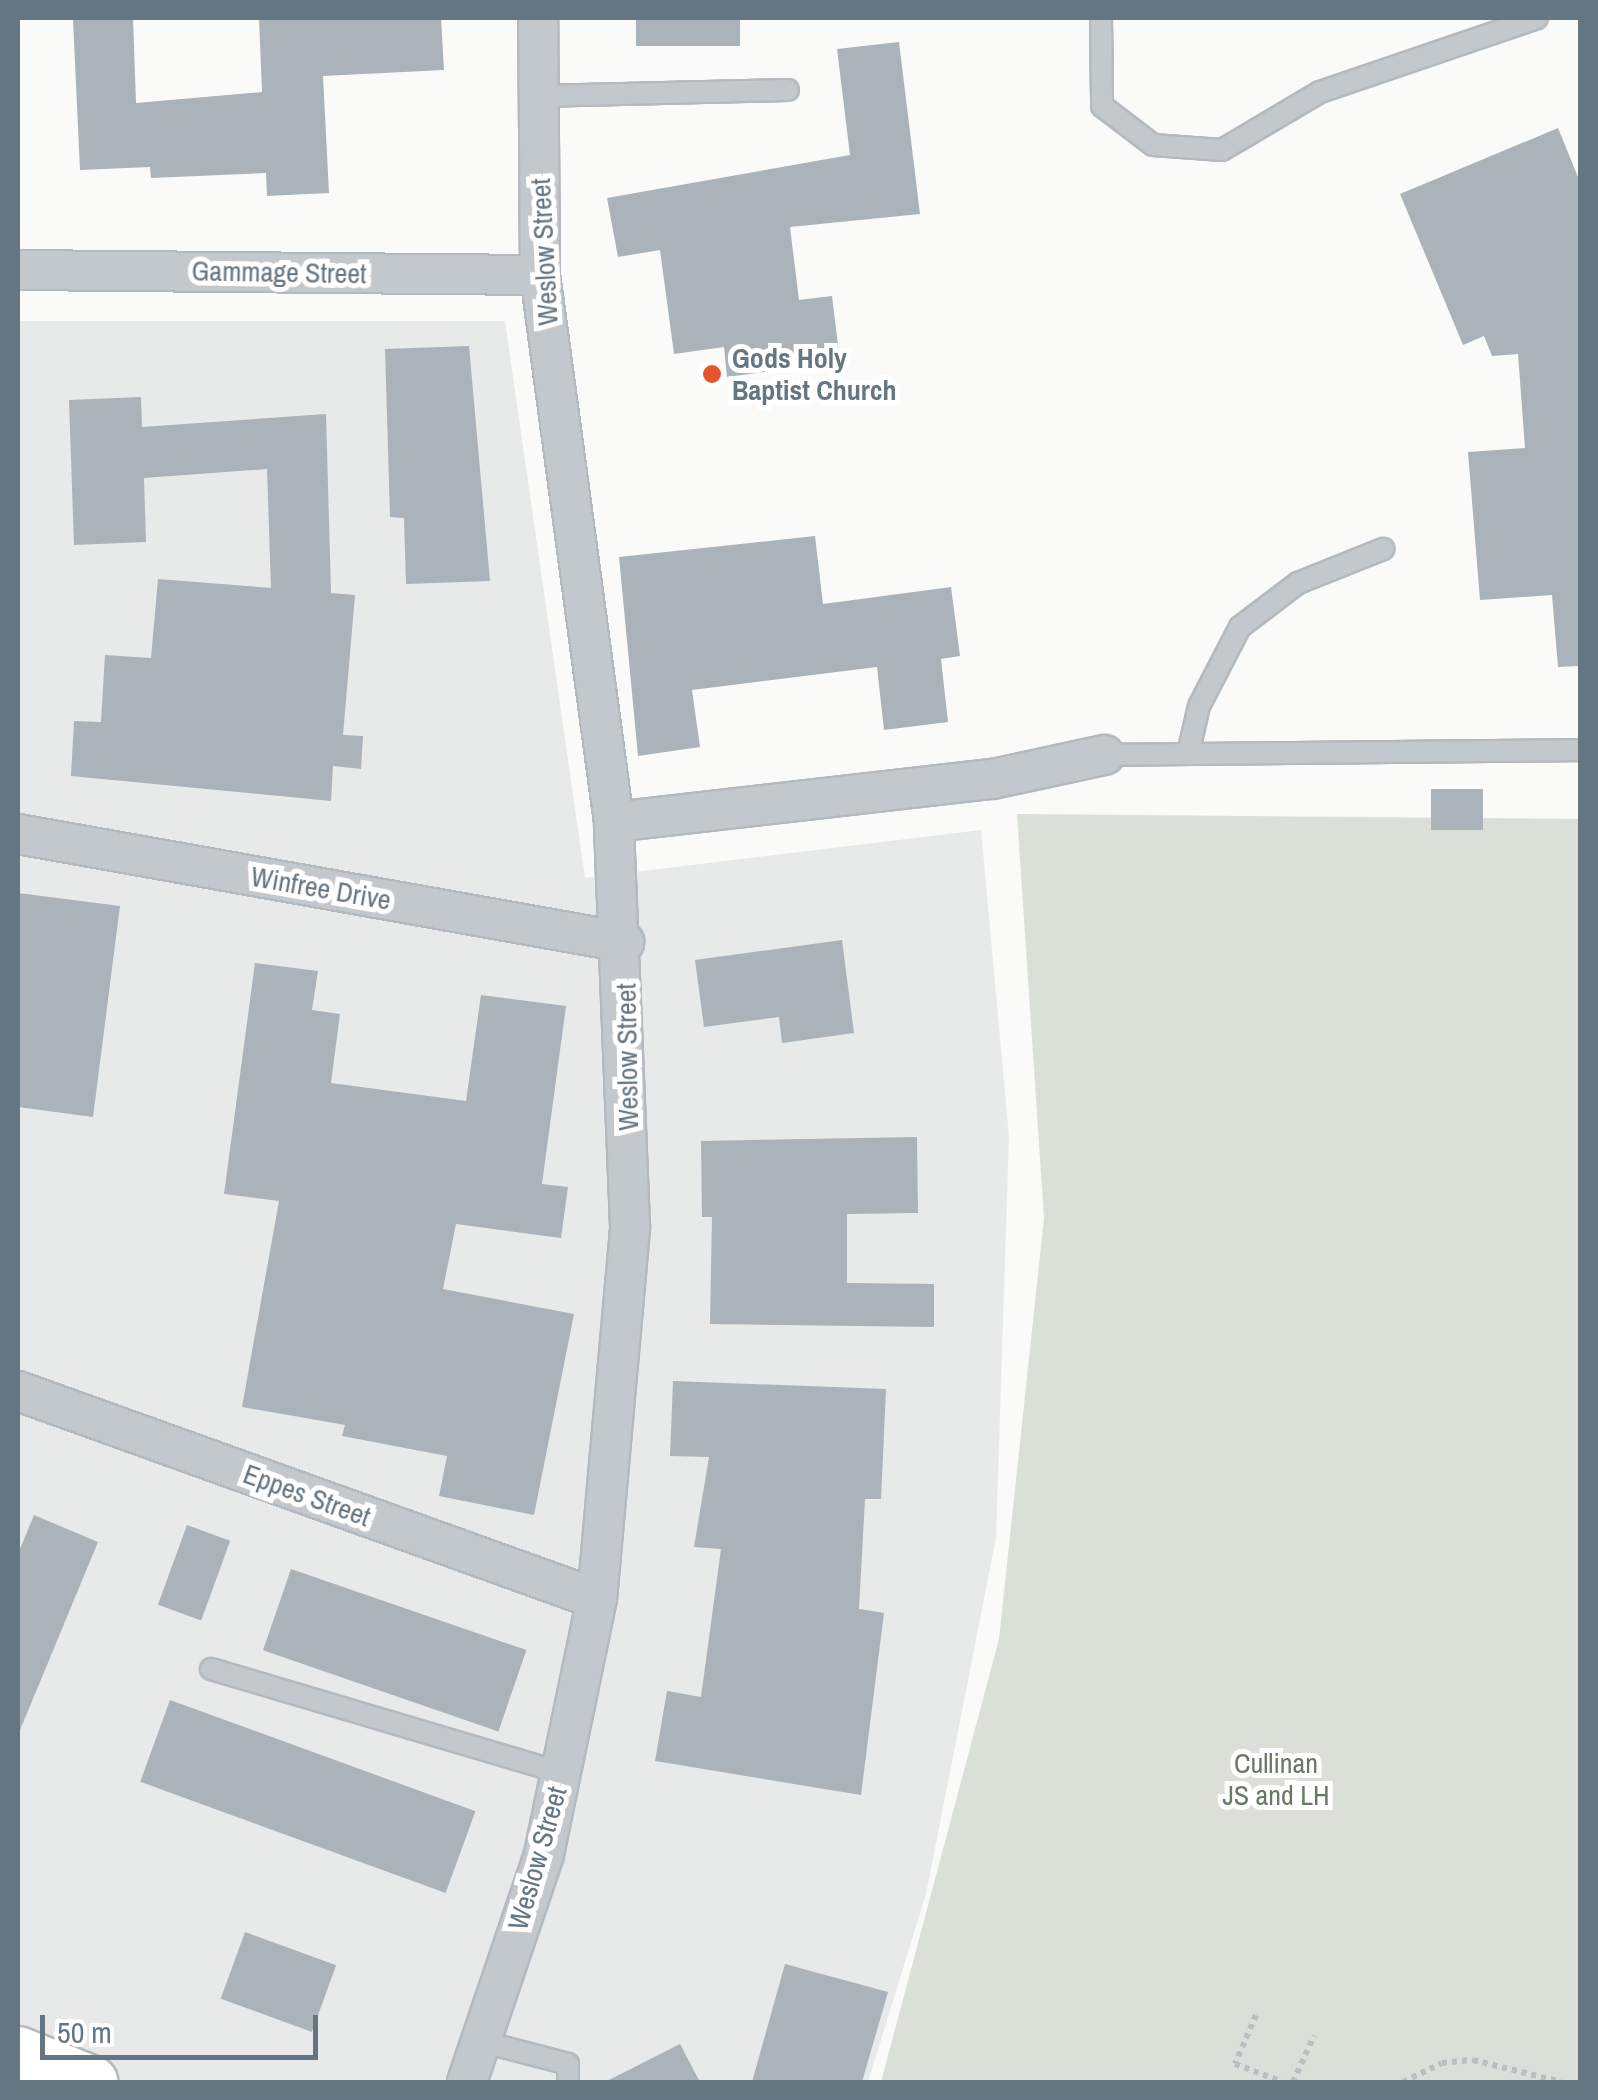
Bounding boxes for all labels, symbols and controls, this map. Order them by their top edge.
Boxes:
street label: Weslow Street [523,177,565,327]
street label: Gammage Street [191,254,367,290]
place label: Gods Holy Baptist Church [732,341,897,407]
marker: Gods Holy Baptist Church [701,363,723,385]
street label: Winfree Drive [248,859,394,917]
street label: Weslow Street [609,983,645,1131]
street label: Eppes Street [239,1457,375,1533]
park label: Cullinan JS and LH [1222,1746,1330,1812]
street label: Weslow Street [501,1782,573,1934]
scale bar [45,1995,322,2057]
text: 50 m [57,2012,112,2052]

